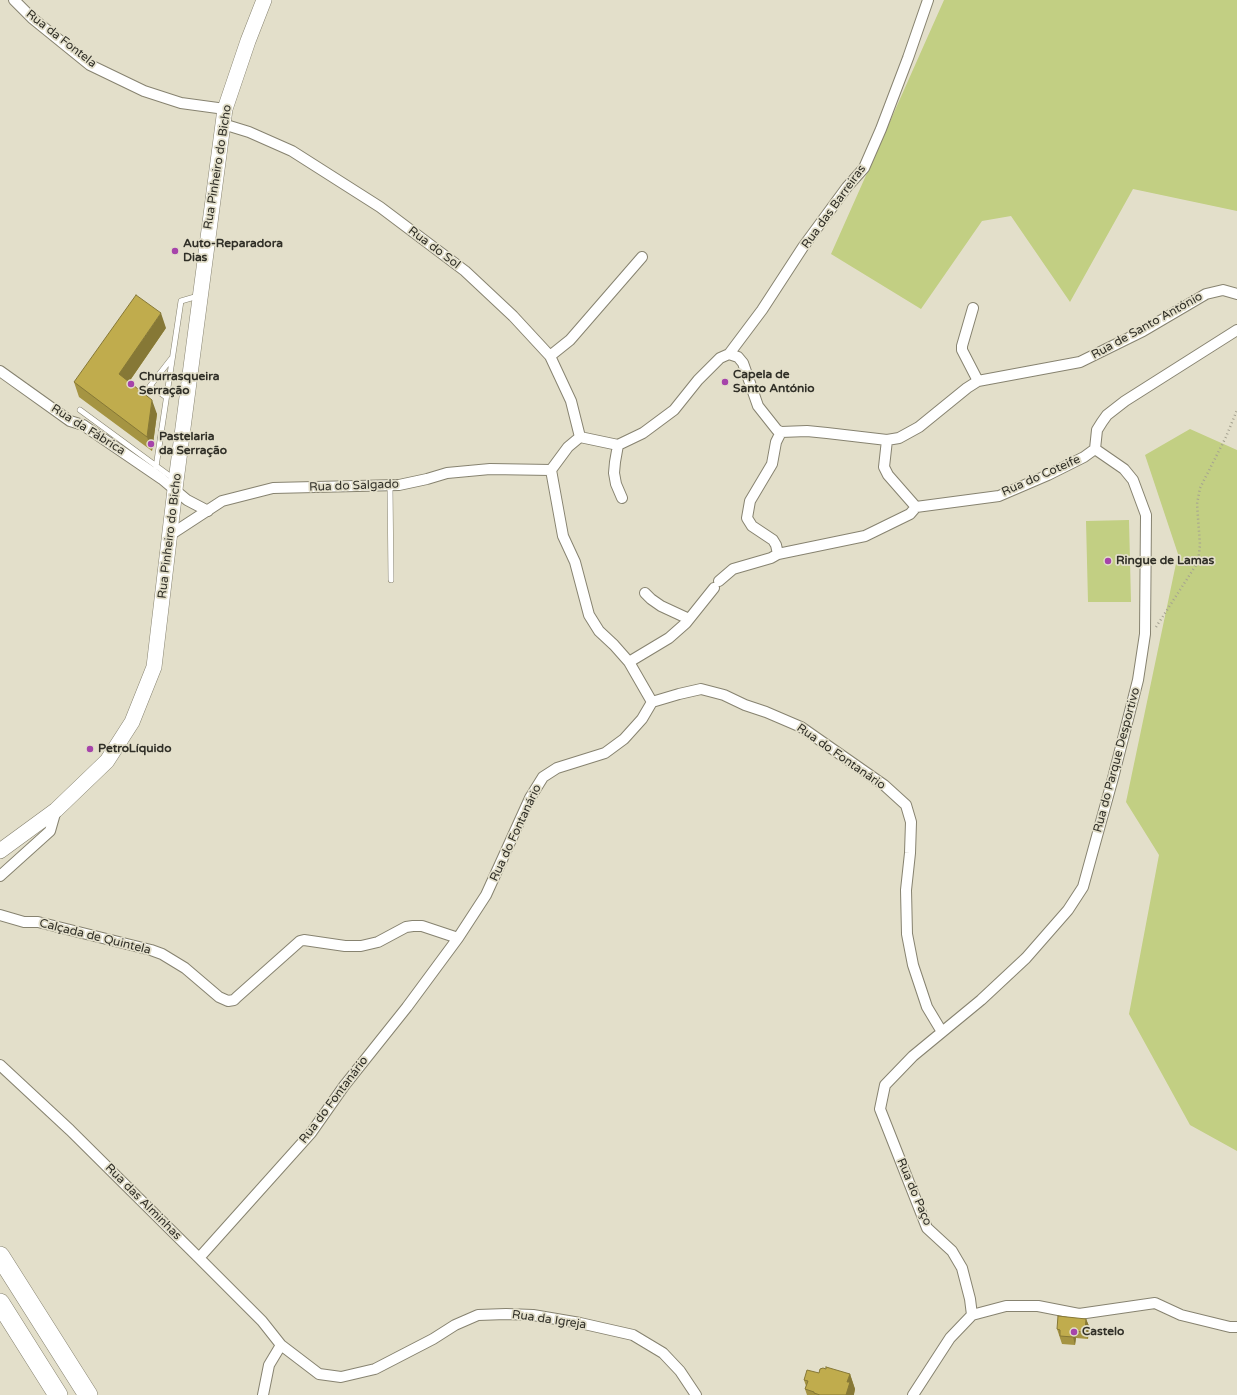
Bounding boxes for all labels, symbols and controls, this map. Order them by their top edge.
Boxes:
street label: Rua da Fontela [23,7,99,71]
street label: Rua Pinheiro do Bicho [201,104,235,230]
street label: Rua das Barreiras [799,162,869,252]
street label: Rua do Sol [405,224,463,272]
place label: Auto-Reparadora Dias [183,237,283,265]
marker: Auto-Reparadora Dias [170,246,180,256]
street label: Rua de Santo António [1089,289,1205,363]
place label: Capela de Santo António [733,368,815,396]
place label: Churrasqueira Serração [139,370,220,398]
marker: Capela de Santo António [720,377,730,387]
marker: Churrasqueira Serração [126,379,136,389]
street label: Rua da Fábrica [48,401,128,459]
place label: Pastelaria da Serração [159,430,227,458]
marker: Pastelaria da Serração [146,439,156,449]
street label: Rua do Coteife [1000,452,1082,500]
street label: Rua Pinheiro do Bicho [155,473,185,599]
street label: Rua do Salgado [309,477,399,495]
place label: Ringue de Lamas [1116,554,1214,568]
marker: Ringue de Lamas [1103,556,1113,566]
street label: Rua do Parque Desportivo [1091,686,1143,834]
street label: Rua do Fontanário [794,721,888,793]
place label: PetroLíquido [98,742,171,756]
marker: PetroLíquido [85,744,95,754]
street label: Rua do Fontanário [487,782,545,884]
street label: Calçada de Quintela [38,916,152,958]
street label: Rua do Fontanário [297,1054,371,1146]
street label: Rua do Paço [893,1156,935,1228]
street label: Rua das Alminhas [102,1161,184,1243]
street label: Rua da Igreja [511,1308,587,1332]
place label: Castelo [1082,1325,1124,1339]
marker: Castelo [1069,1327,1079,1337]

